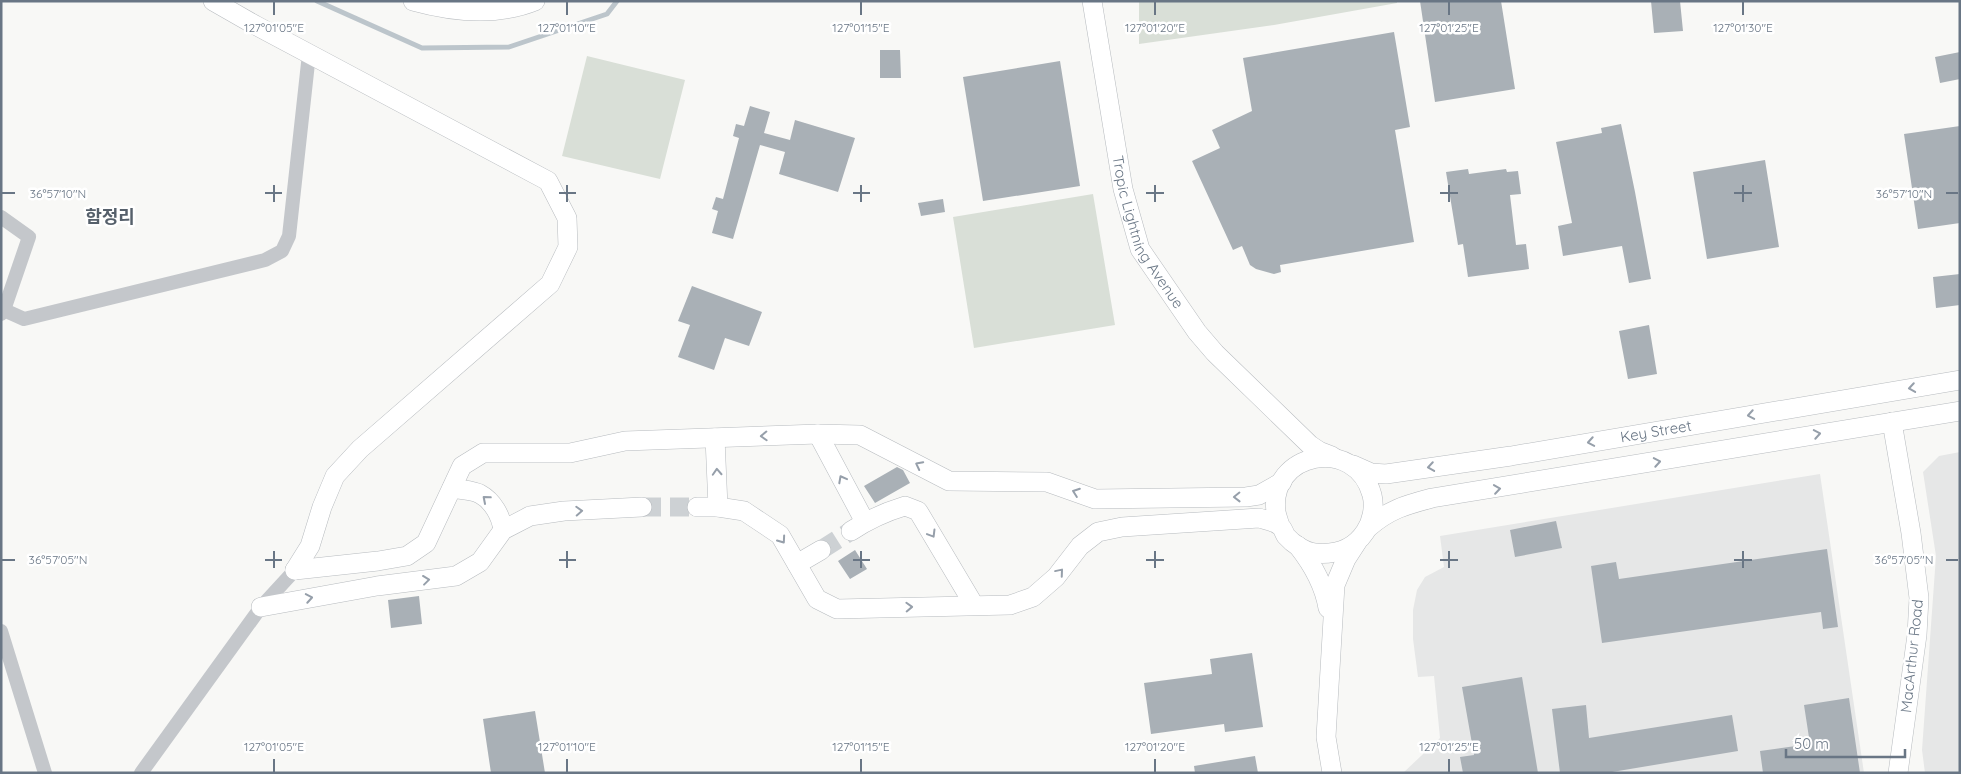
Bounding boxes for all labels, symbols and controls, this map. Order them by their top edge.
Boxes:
text: 127°01'05"E [244,20,304,35]
text: 127°01'10"E [538,20,596,35]
text: 127°01'15"E [832,20,890,35]
text: 127°01'20"E [1125,20,1185,35]
text: 127°01'25"E [1419,20,1479,35]
text: 127°01'30"E [1713,20,1773,35]
street label: Tropic Lightning Avenue [1109,154,1188,312]
text: 36°57'10"N [30,186,86,201]
text: 36°57'10"N [1876,186,1932,201]
district label: 함정리 [85,205,135,228]
one-way arrow [1907,383,1916,393]
one-way arrow [1747,409,1755,420]
street label: Key Street [1619,416,1693,446]
one-way arrow [1813,430,1822,440]
one-way arrow [759,431,767,441]
one-way arrow [1587,437,1596,447]
one-way arrow [1653,457,1661,467]
one-way arrow [915,461,924,471]
one-way arrow [1426,462,1435,472]
one-way arrow [711,468,722,476]
one-way arrow [838,475,848,484]
one-way arrow [1493,484,1501,494]
one-way arrow [1072,488,1080,498]
one-way arrow [1233,492,1240,502]
one-way arrow [482,496,491,505]
one-way arrow [575,505,583,516]
one-way arrow [925,529,935,538]
one-way arrow [776,534,785,544]
text: 36°57'05"N [29,552,87,567]
text: 36°57'05"N [1875,552,1933,567]
one-way arrow [1054,569,1062,578]
one-way arrow [421,575,430,585]
one-way arrow [304,593,313,603]
street label: MacArthur Road [1896,598,1927,714]
one-way arrow [905,602,913,613]
scale bar [1786,726,1905,758]
text: 50 m [1794,734,1829,753]
text: 127°01'05"E [244,739,304,754]
text: 127°01'10"E [538,739,596,754]
text: 127°01'15"E [832,739,890,754]
text: 127°01'20"E [1125,739,1185,754]
text: 127°01'25"E [1419,739,1479,754]

